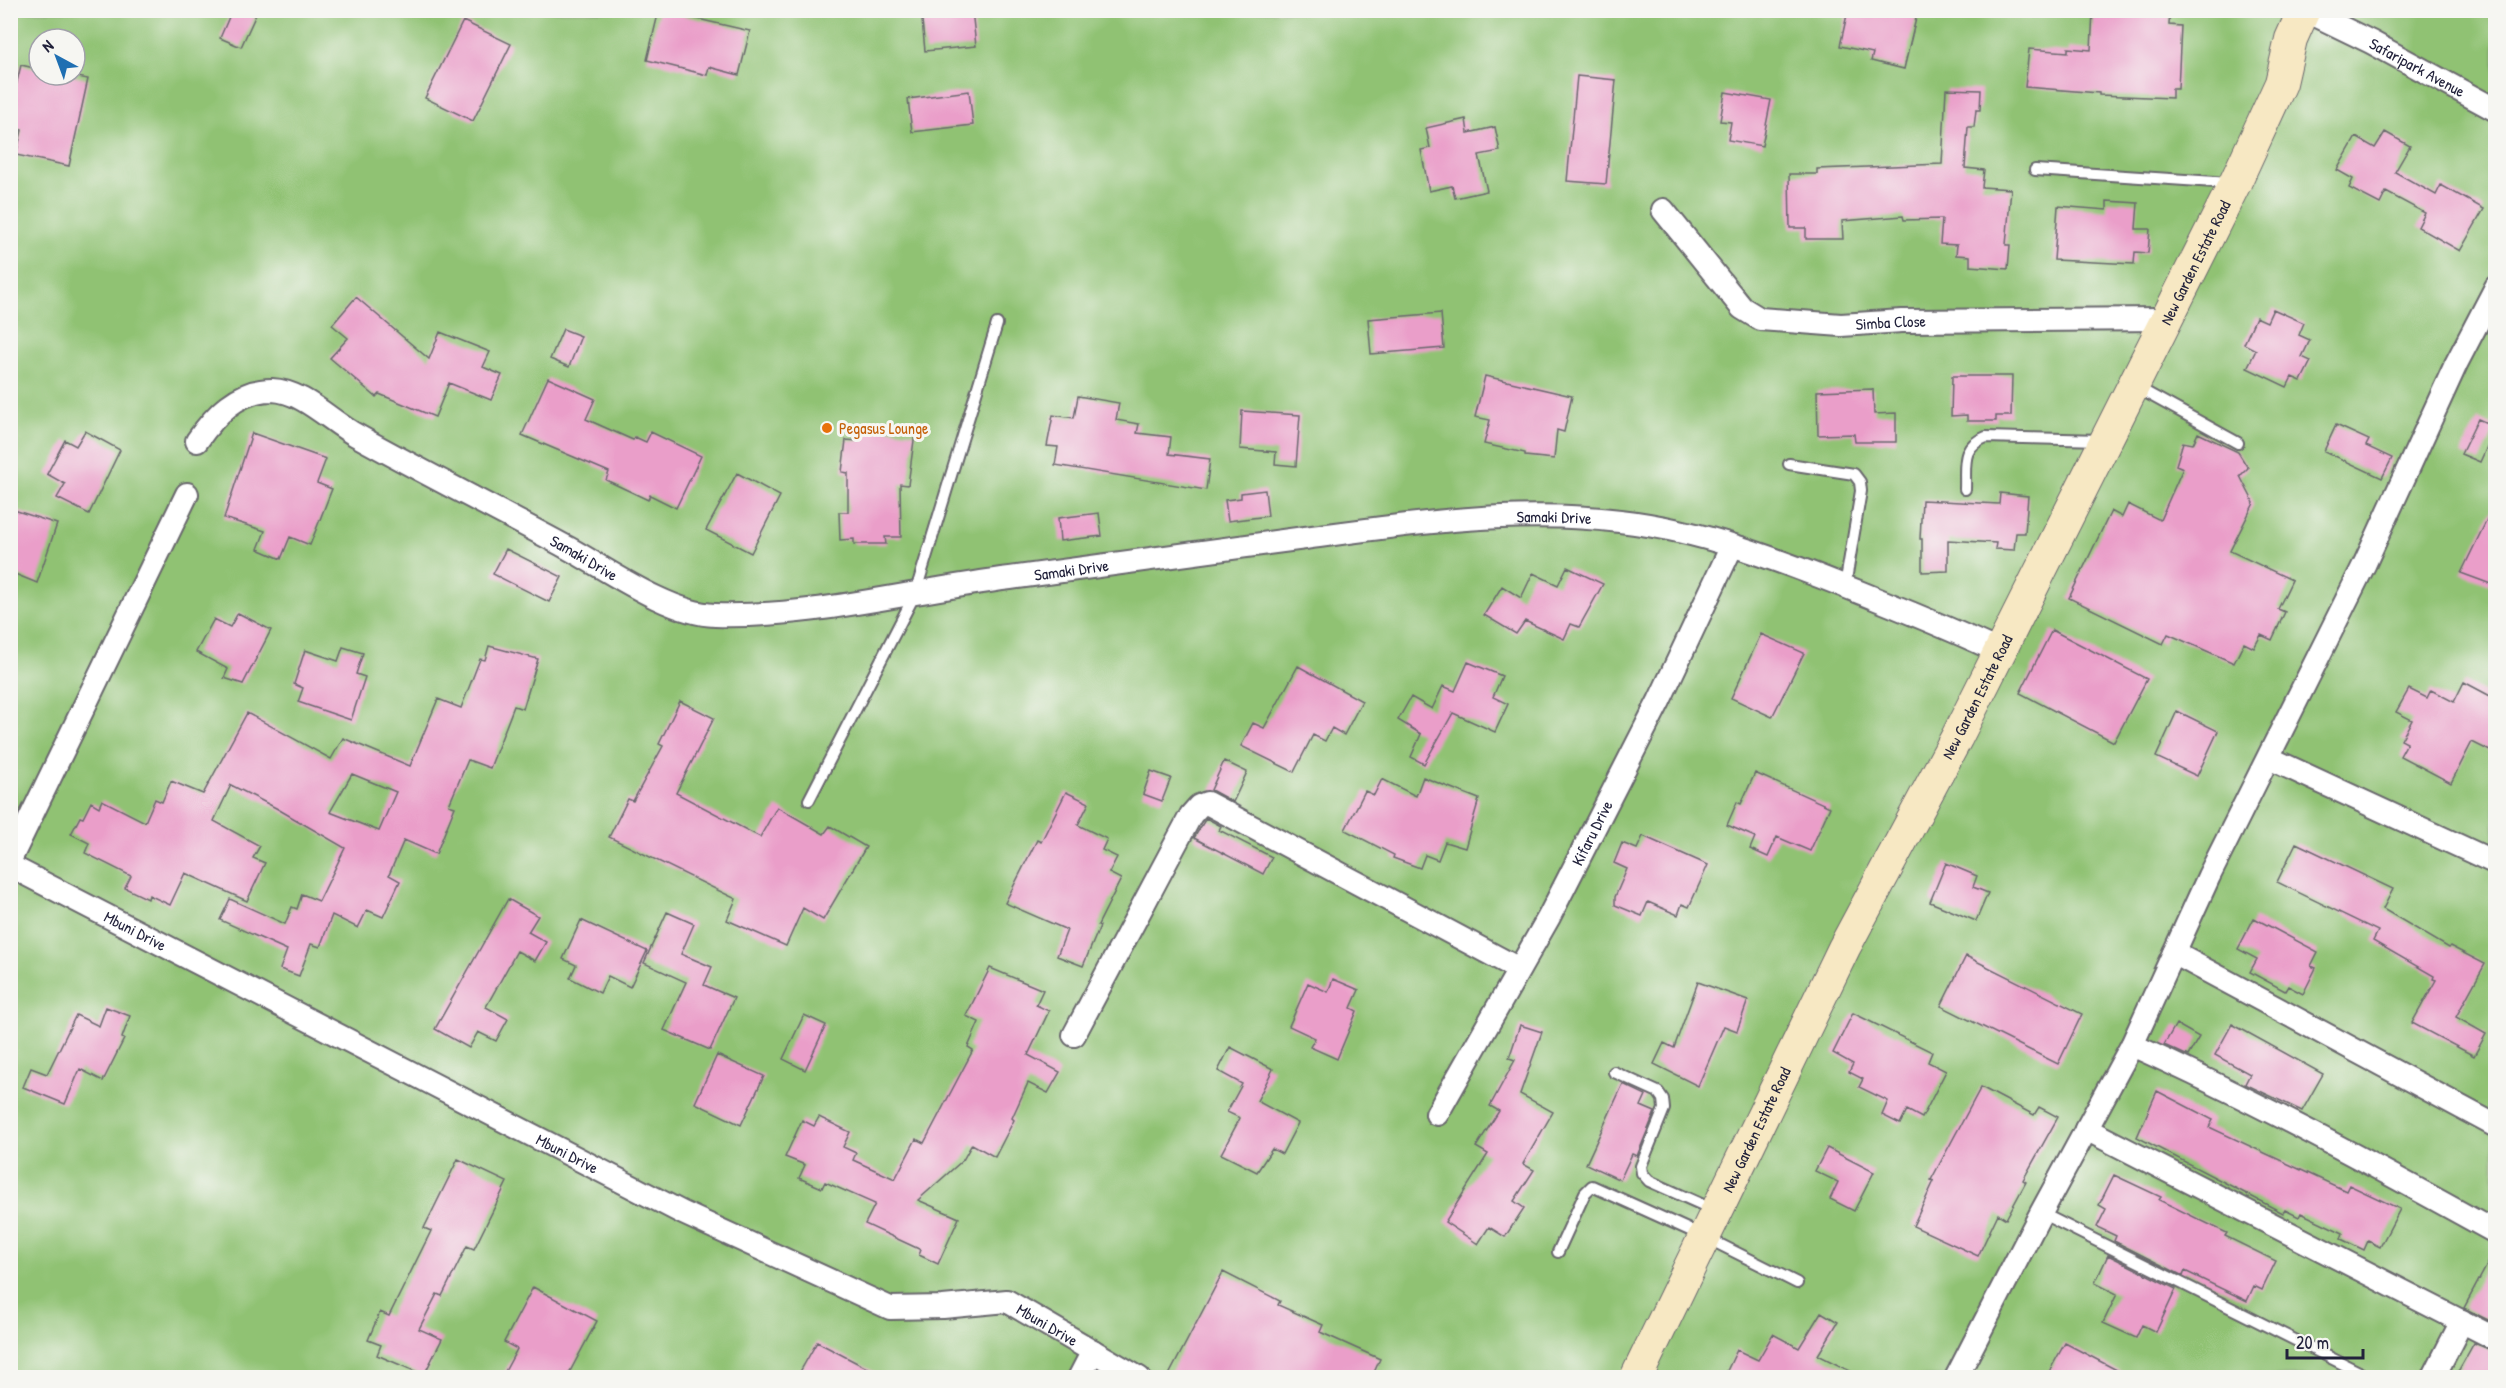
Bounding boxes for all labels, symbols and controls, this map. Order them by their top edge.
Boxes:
north arrow [27,27,87,87]
street label: Safaripark Avenue [2366,32,2469,102]
text: N [37,34,58,57]
street label: New Garden Estate Road [2155,196,2236,328]
street label: Simba Close [1855,310,1927,335]
place label: Pegasus Lounge [839,417,929,439]
marker: Pegasus Lounge [820,421,834,435]
street label: Samaki Drive [1516,505,1593,529]
street label: Samaki Drive [546,529,622,586]
street label: Samaki Drive [1033,554,1111,586]
street label: New Garden Estate Road [1936,631,2018,763]
street label: Kifaru Drive [1566,796,1618,869]
street label: Mbuni Drive [100,905,171,956]
street label: New Garden Estate Road [1717,1063,1796,1196]
street label: Mbuni Drive [532,1128,603,1179]
street label: Mbuni Drive [1013,1298,1082,1351]
scale bar [2287,1322,2364,1360]
text: 20 m [2296,1330,2329,1355]

